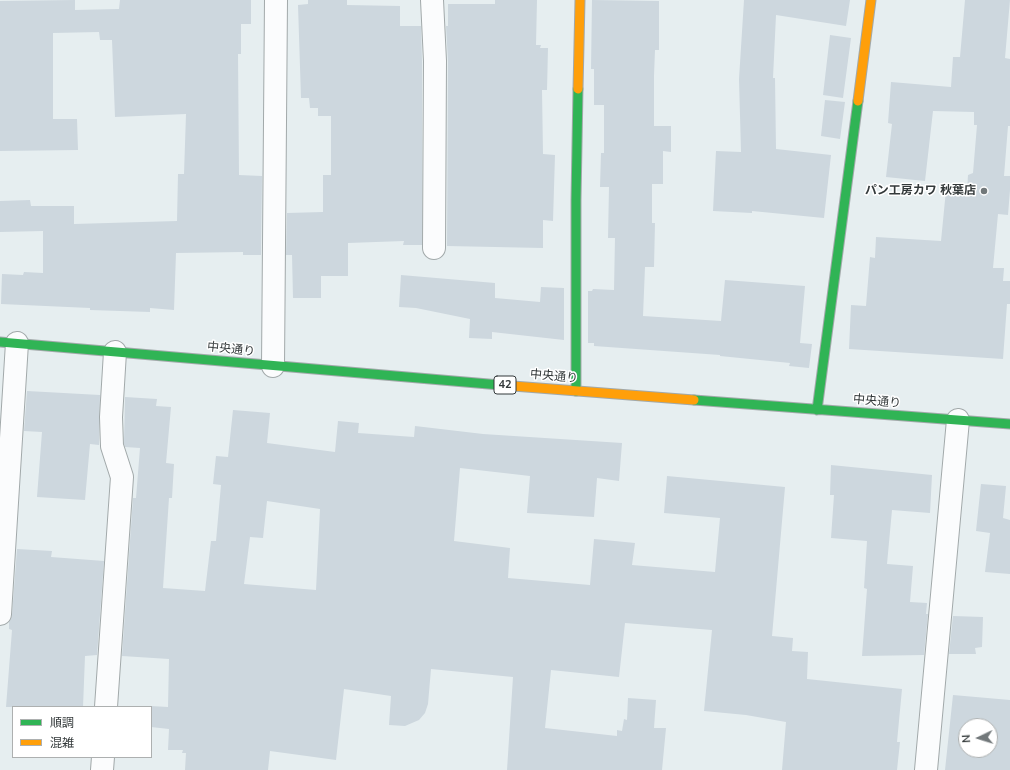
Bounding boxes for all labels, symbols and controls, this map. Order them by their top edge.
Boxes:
place label: パン工房カワ 秋葉店 [865,184,976,198]
marker: パン工房カワ 秋葉店 [979,186,989,196]
street label: 中央通り [206,340,256,360]
street label: 中央通り [529,368,579,386]
road number: 42 [494,376,516,394]
street label: 中央通り [852,393,902,411]
legend [12,706,152,758]
text: 順調 [50,715,74,731]
north arrow [958,718,998,758]
text: N [959,734,974,743]
text: 混雑 [50,735,74,751]

